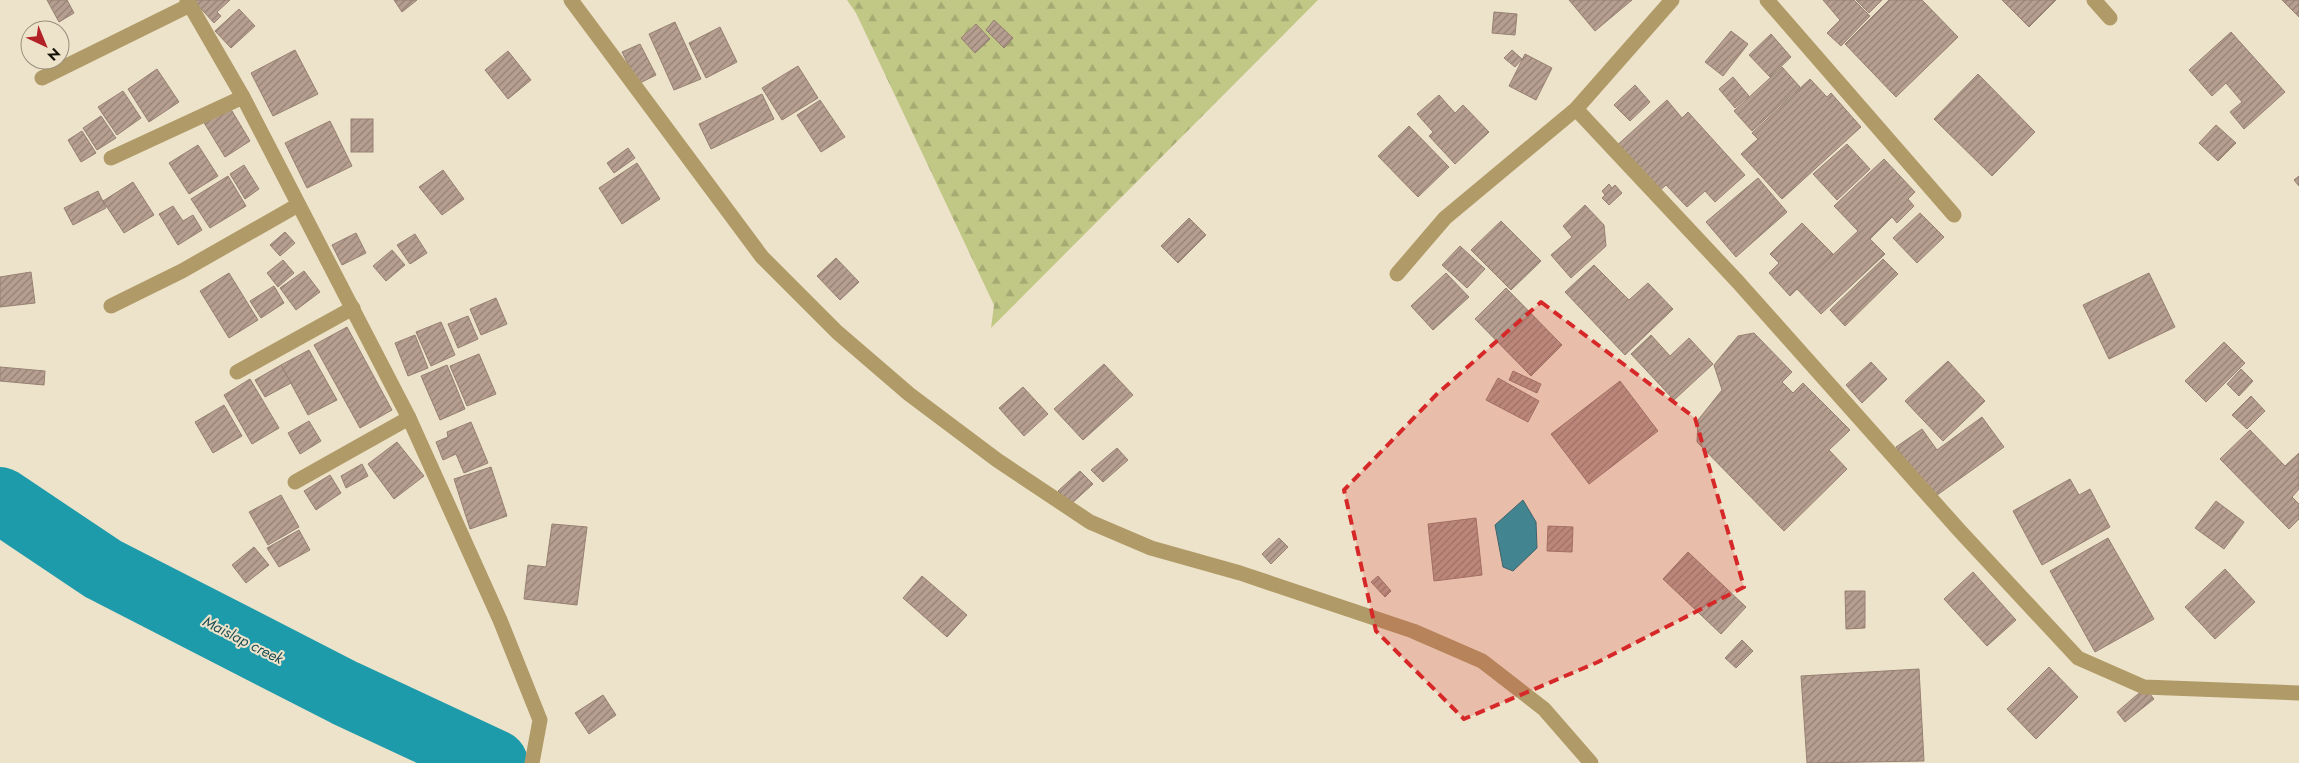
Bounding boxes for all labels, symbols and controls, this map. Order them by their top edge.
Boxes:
north arrow [20,20,70,70]
text: N [43,43,65,65]
water label: Maislap creek [199,610,287,670]

